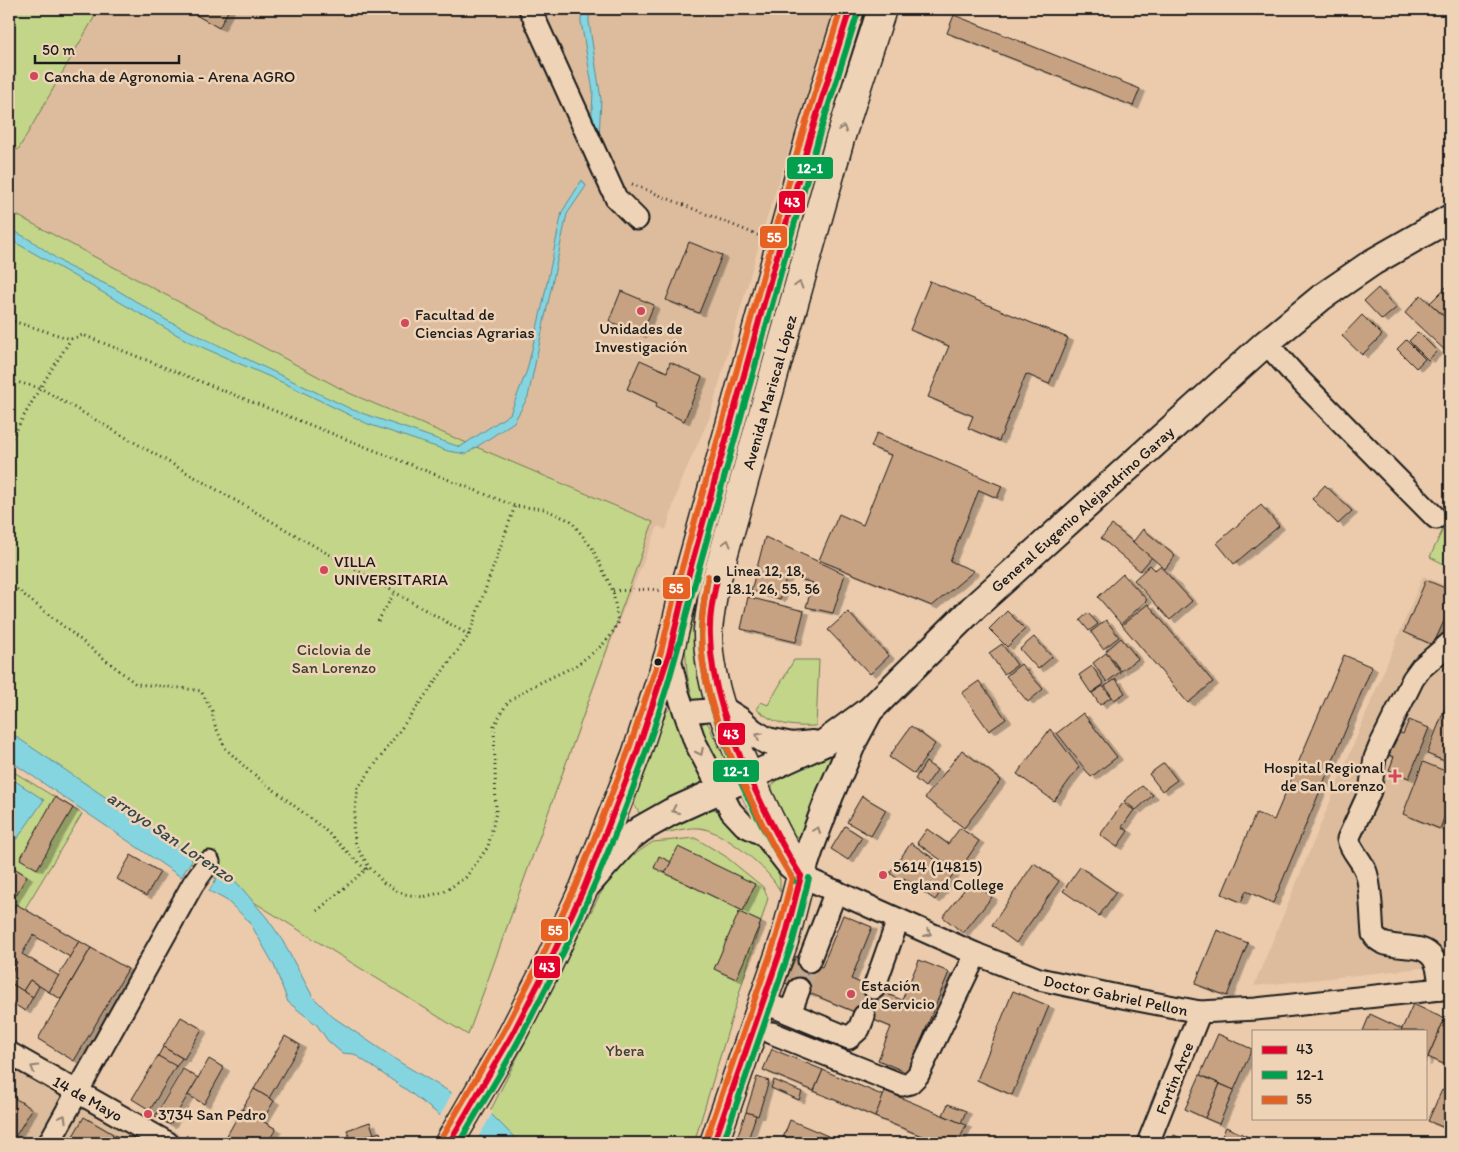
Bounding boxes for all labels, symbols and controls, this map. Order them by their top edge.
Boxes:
scale bar [35,32,179,64]
text: 50 m [42,41,75,59]
place label: Cancha de Agronomia - Arena AGRO [44,67,295,86]
marker: Cancha de Agronomia - Arena AGRO [28,70,40,82]
one-way arrow [837,125,847,133]
line badge: 12-1 [786,156,834,180]
text: 12-1 [797,160,823,177]
line badge: 43 [778,190,806,214]
text: 43 [784,194,800,211]
line badge: 55 [759,225,788,249]
text: 55 [767,229,782,246]
one-way arrow [793,282,803,290]
place label: Facultad de Ciencias Agrarias [415,305,535,342]
marker: Unidades de Investigación [635,305,647,317]
street label: Avenida Mariscal López [738,312,801,472]
marker: Facultad de Ciencias Agrarias [399,317,411,329]
place label: Unidades de Investigación [595,319,687,356]
street label: General Eugenio Alejandrino Garay [987,422,1178,597]
one-way arrow [721,539,732,547]
place label: VILLA UNIVERSITARIA [334,552,448,589]
place label: Linea 12, 18, 18.1, 26, 55, 56 [726,562,820,598]
marker: VILLA UNIVERSITARIA [318,564,330,576]
marker: Linea 12, 18, 18.1, 26, 55, 56 [712,574,722,584]
line badge: 55 [662,576,691,600]
text: 55 [669,580,684,597]
park label: Ciclovia de San Lorenzo [292,640,376,677]
unlabelled marker [653,657,663,667]
line badge: 43 [717,722,746,746]
text: 43 [723,726,739,743]
one-way arrow [756,733,765,743]
one-way arrow [694,747,704,756]
place label: Hospital Regional de San Lorenzo [1264,758,1384,795]
line badge: 12-1 [712,759,760,783]
text: 12-1 [723,763,749,780]
marker: Hospital Regional de San Lorenzo [1388,769,1402,783]
water label: arroyo San Lorenzo [103,786,240,888]
one-way arrow [671,804,680,815]
one-way arrow [811,826,821,834]
place label: 5614 (14815) England College [893,857,1004,894]
marker: 5614 (14815) England College [877,869,889,881]
line badge: 55 [540,918,569,942]
text: 55 [548,922,563,939]
one-way arrow [923,926,932,937]
line badge: 43 [533,955,561,979]
text: 43 [539,959,555,976]
street label: Doctor Gabriel Pellon [1042,971,1190,1020]
place label: Estación de Servicio [861,976,935,1013]
marker: Estación de Servicio [845,988,857,1000]
legend [1252,1030,1426,1120]
street label: Fortin Arce [1151,1039,1198,1117]
text: 43 [1296,1040,1313,1058]
park label: Ybera [606,1041,645,1060]
one-way arrow [31,1064,40,1074]
text: 12-1 [1296,1066,1324,1084]
street label: 14 de Mayo [50,1072,126,1125]
text: 55 [1296,1090,1312,1108]
place label: 3734 San Pedro [158,1105,266,1124]
marker: 3734 San Pedro [142,1108,154,1120]
one-way arrow [57,1114,67,1123]

